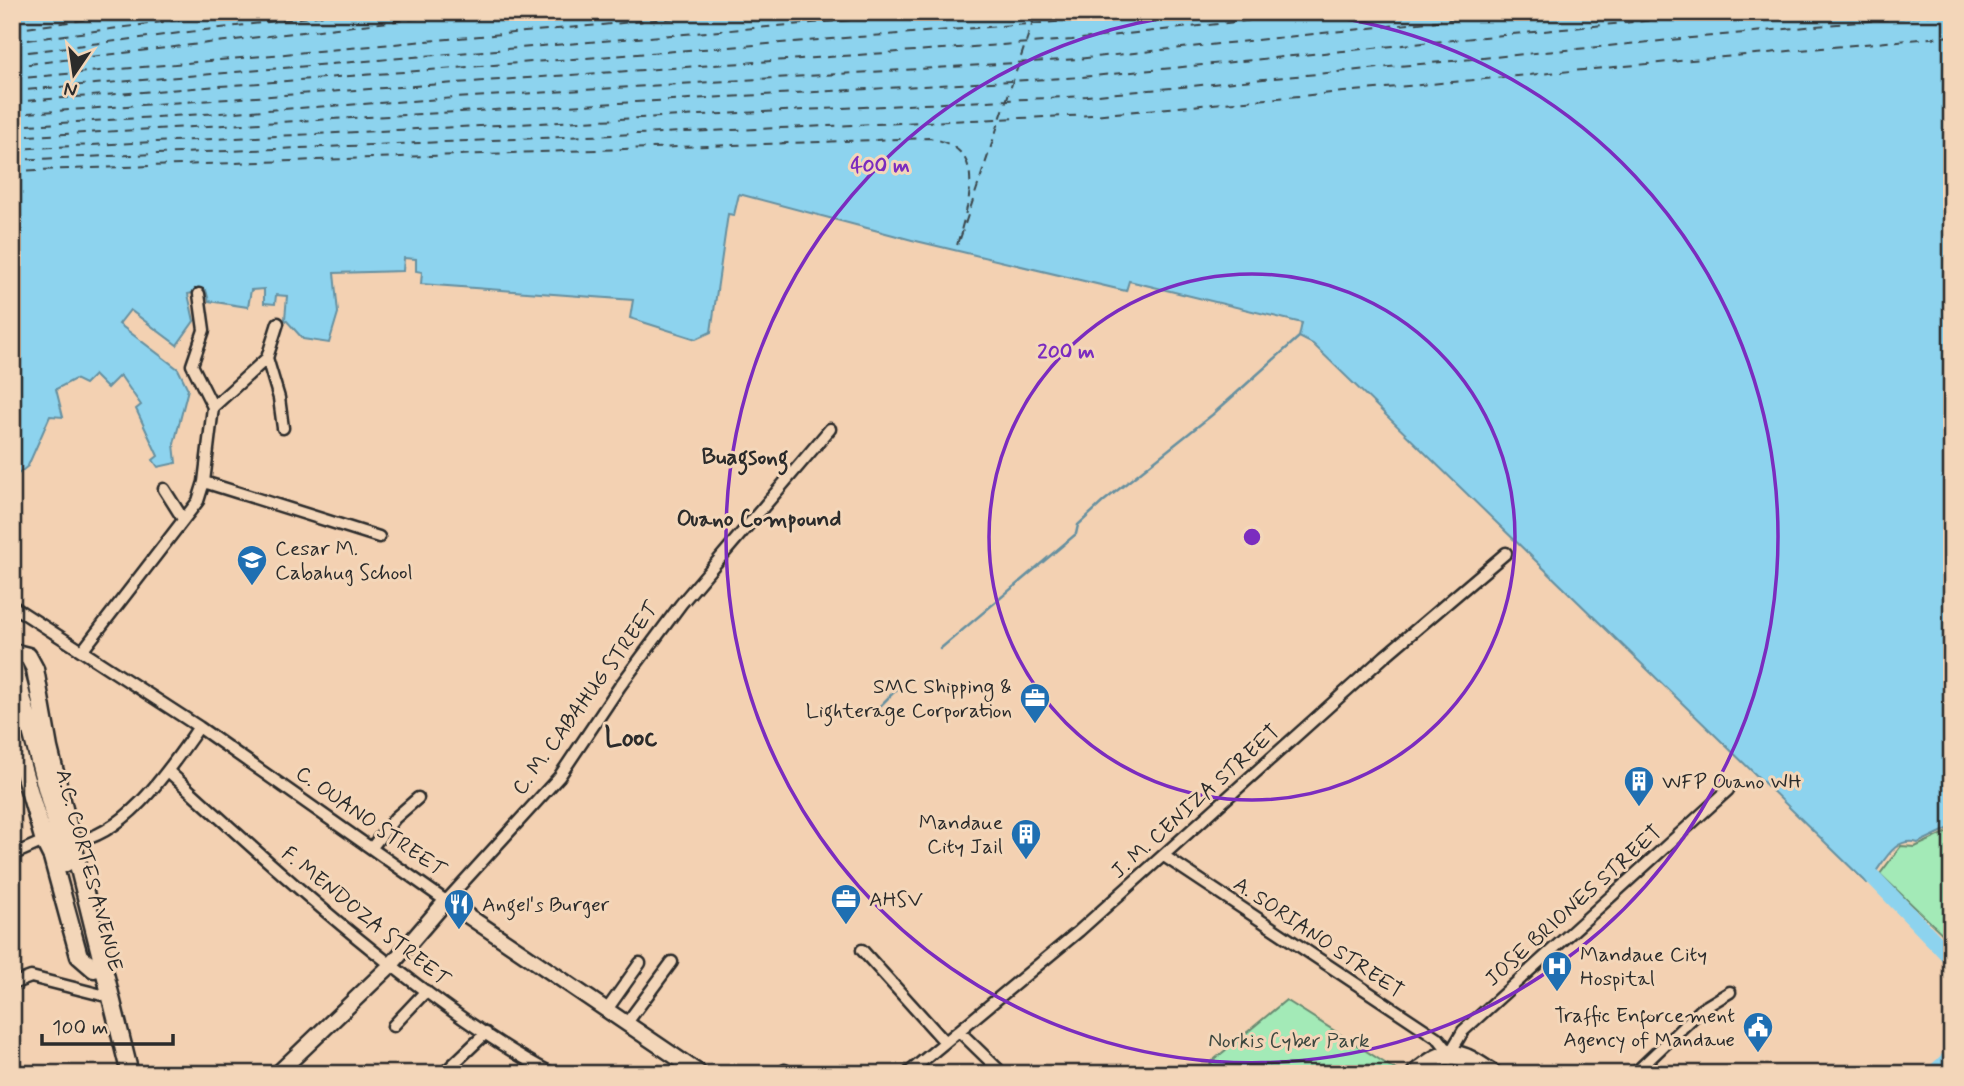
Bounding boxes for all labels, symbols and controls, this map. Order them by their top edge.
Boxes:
north arrow [38,38,108,108]
text: N [62,75,79,103]
text: 400 m [850,152,910,180]
text: 200 m [1037,338,1095,366]
district label: Buagsong [701,443,789,476]
district label: Ouano Compound [677,505,841,535]
centre of rings [1240,525,1264,549]
place label: Cesar M. Cabahug School [275,535,413,587]
school or university icon: Cesar M. Cabahug School [235,543,269,587]
street label: C. M. CABAHUG STREET [506,596,666,801]
place label: SMC Shipping & Lighterage Corporation [806,673,1012,727]
office icon: SMC Shipping & Lighterage Corporation [1018,681,1052,725]
street label: J. M. CENIZA STREET [1105,718,1286,885]
district label: Looc [605,720,657,757]
street label: C. OUANO STREET [290,760,452,885]
building icon: WFP Ouano WH [1622,764,1656,808]
street label: A.C. CORTES AVENUE [49,766,130,975]
place label: WFP Ouano WH [1662,768,1802,796]
place label: Mandaue City Jail [919,809,1003,861]
building icon: Mandaue City Jail [1009,817,1043,861]
street label: JOSE BRIONES STREET [1479,819,1668,993]
street label: F. MENDOZA STREET [275,840,456,994]
street label: A. SORIANO STREET [1228,870,1409,1005]
office icon: AHSV [829,882,863,926]
place label: AHSV [869,886,923,914]
restaurant icon: Angel's Burger [442,887,476,931]
place label: Angel's Burger [482,891,610,921]
place label: Mandaue City Hospital [1580,941,1707,993]
hospital icon: Mandaue City Hospital [1540,949,1574,993]
scale bar [42,1002,173,1046]
place label: Traffic Enforcement Agency of Mandaue [1554,1002,1735,1054]
public building icon: Traffic Enforcement Agency of Mandaue [1741,1010,1775,1054]
text: 100 m [52,1014,108,1042]
park label: Norkis Cyber Park [1208,1027,1370,1055]

